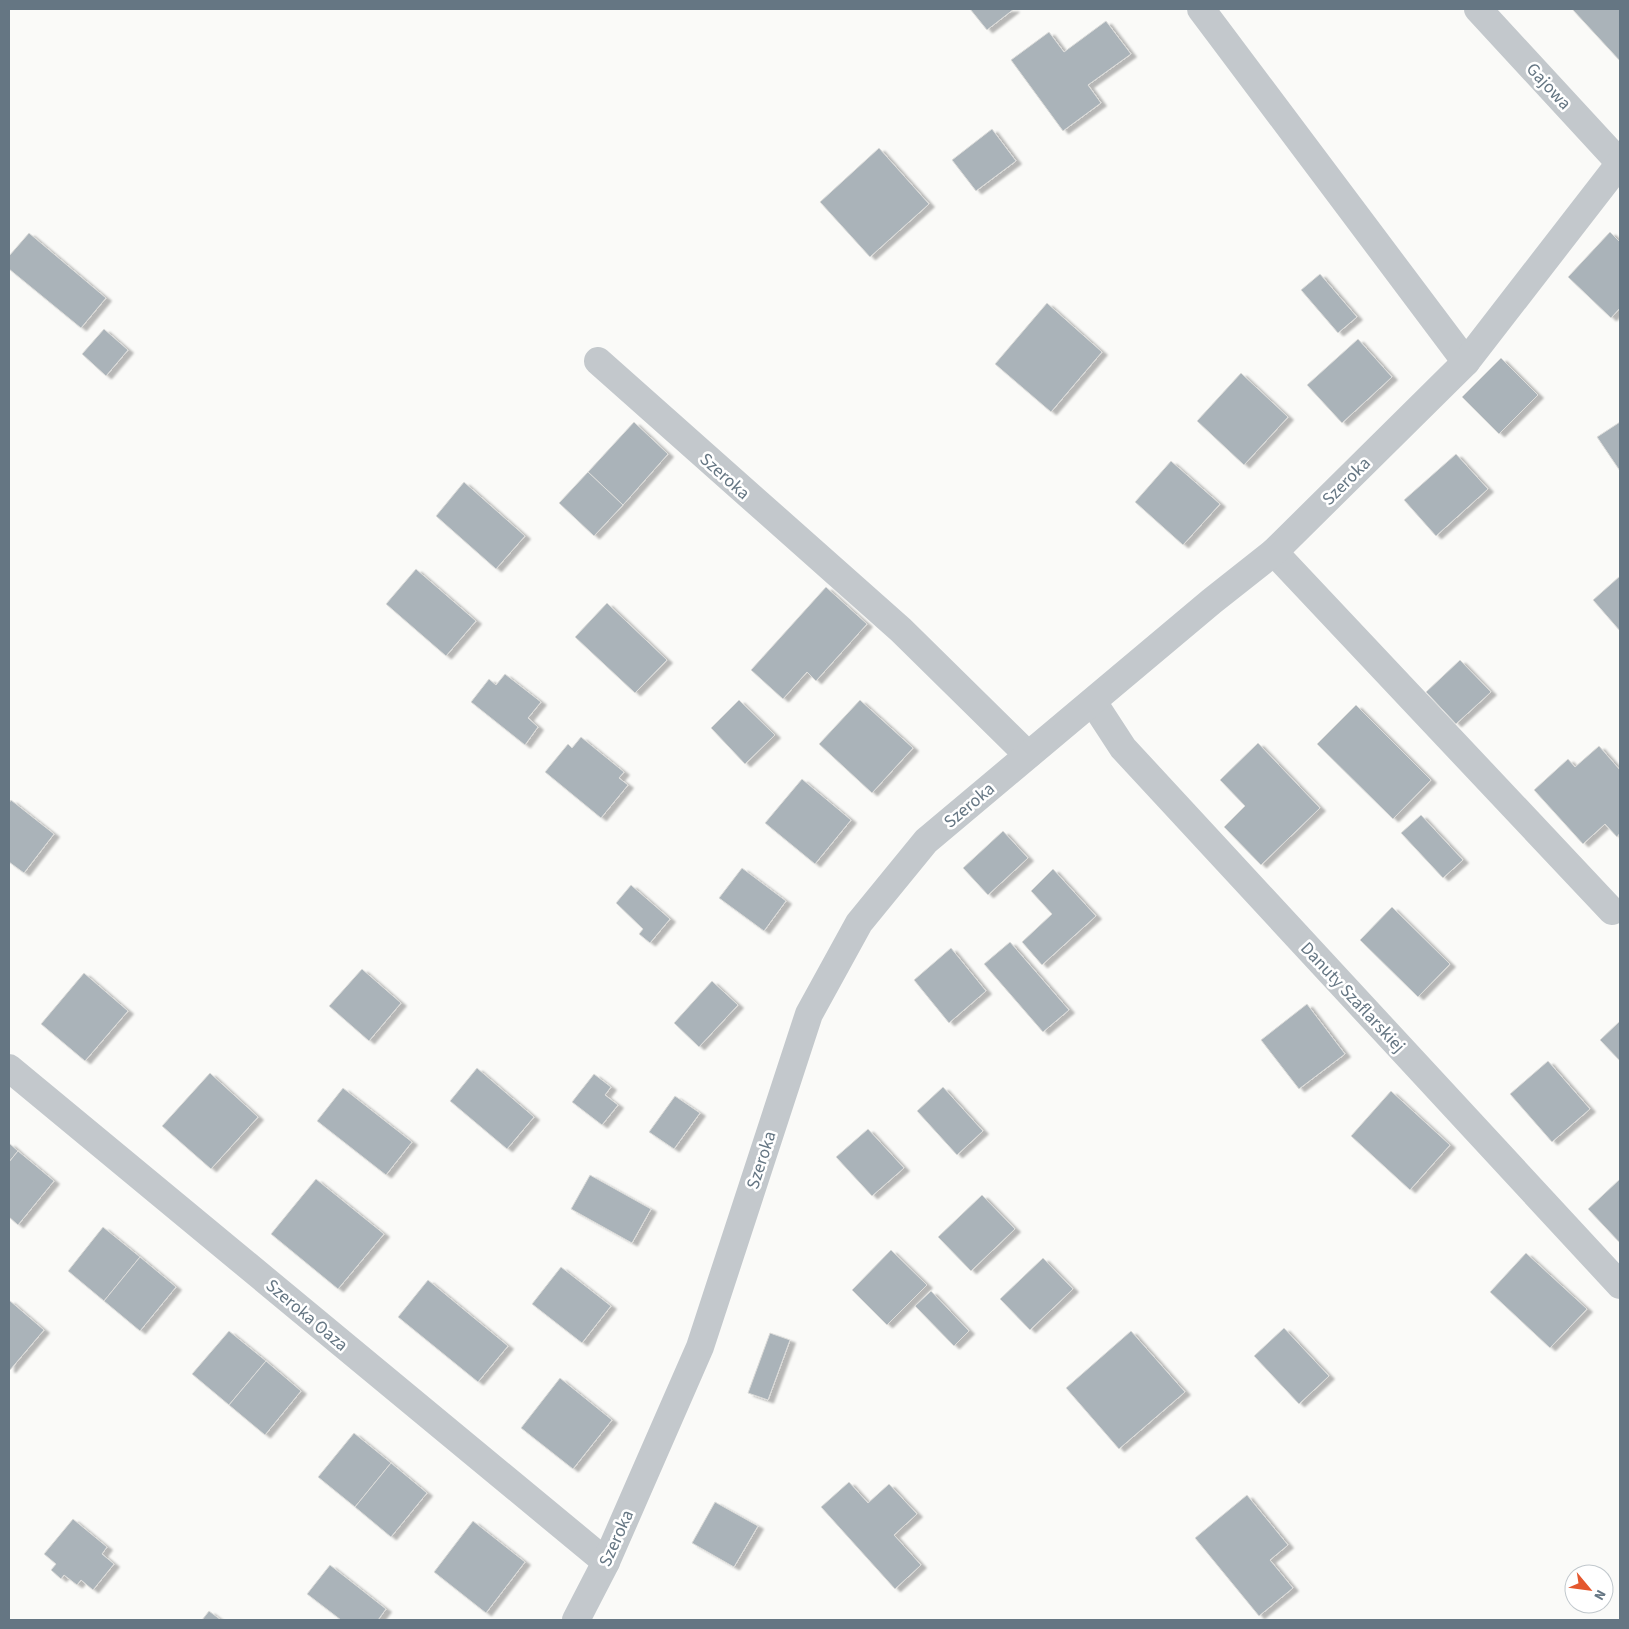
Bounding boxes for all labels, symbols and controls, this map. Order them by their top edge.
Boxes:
street label: Gajowa [1520,57,1577,115]
street label: Szeroka [694,447,755,506]
street label: Szeroka [1316,451,1376,511]
street label: Szeroka [938,777,1000,834]
street label: Danuty Szaflarskiej [1295,936,1411,1058]
street label: Szeroka [740,1128,783,1192]
street label: Szeroka Oaza [260,1273,353,1357]
street label: Szeroka [593,1506,640,1571]
north arrow [1564,1564,1614,1614]
text: N [1588,1586,1610,1604]

